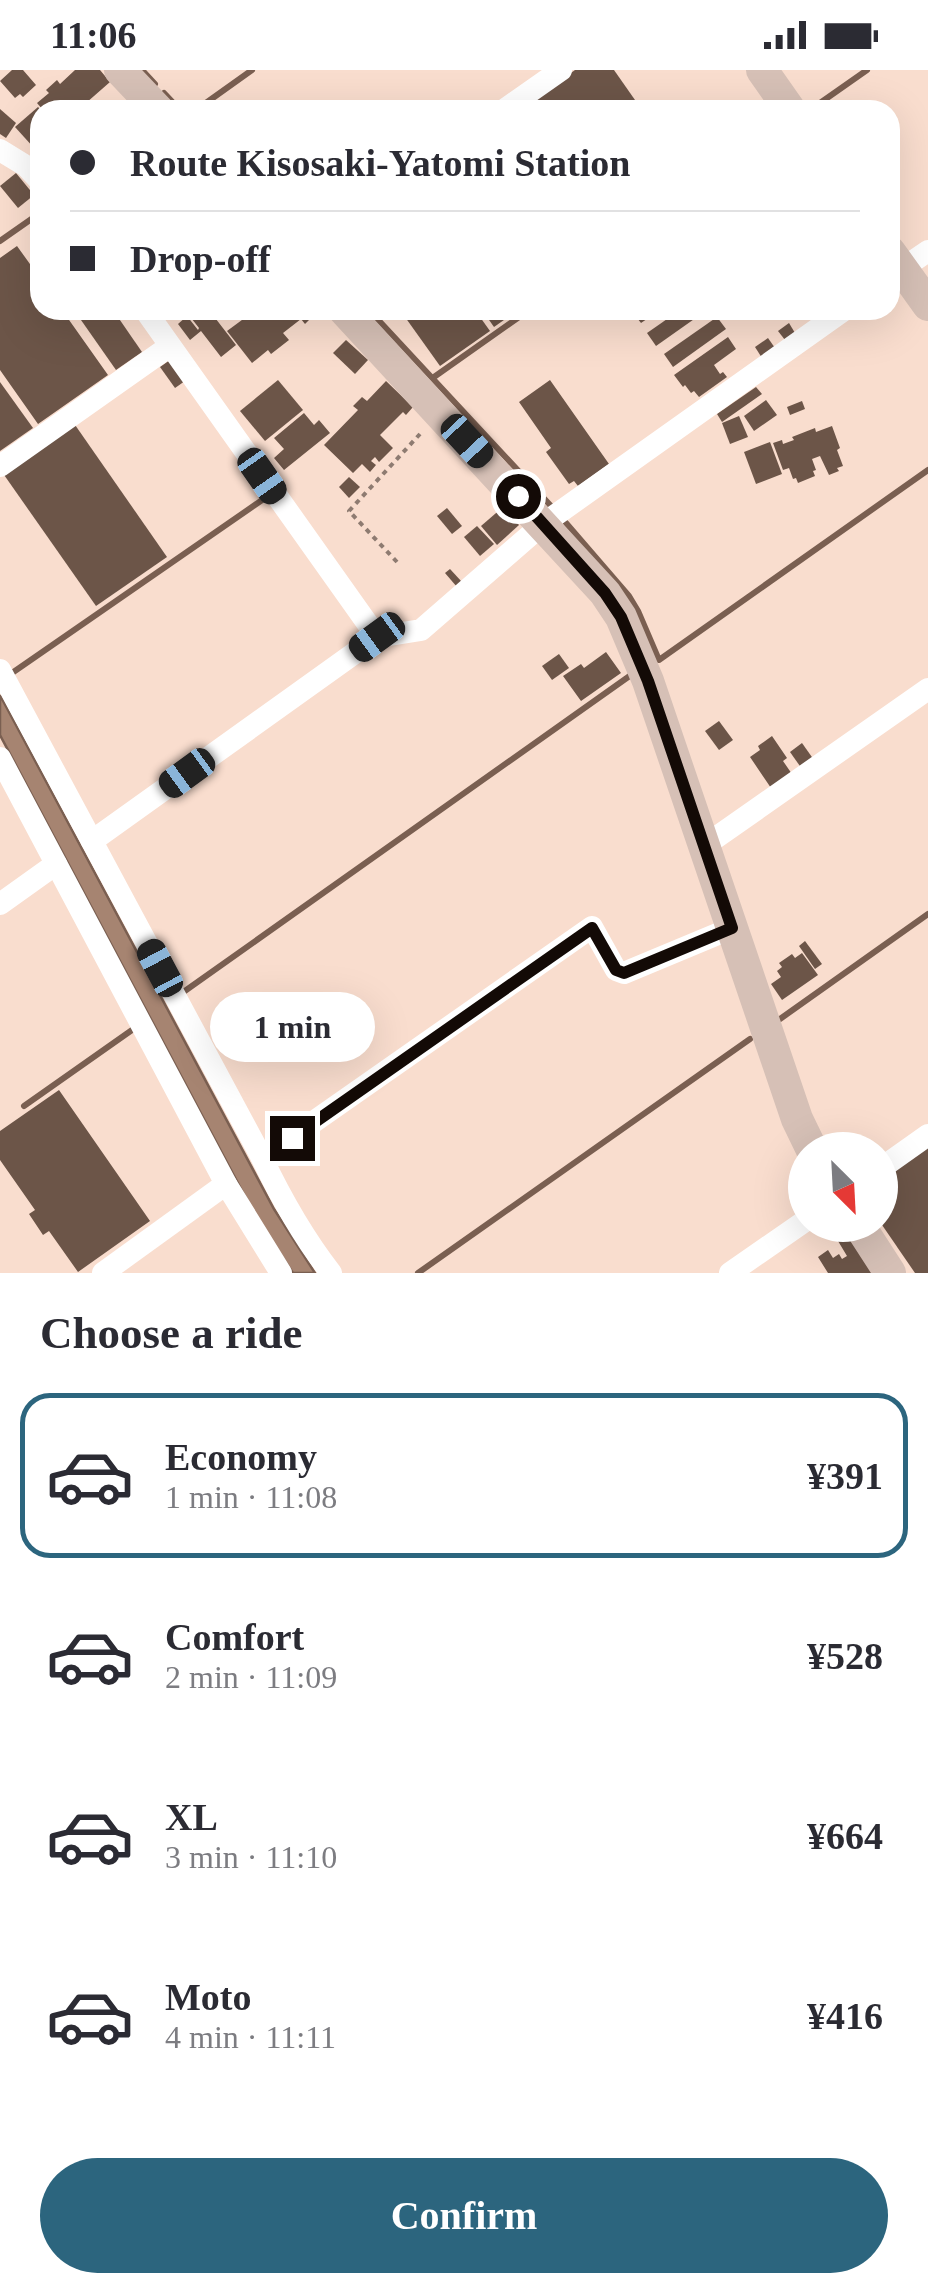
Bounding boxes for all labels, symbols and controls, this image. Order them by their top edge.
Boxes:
text: 11:06 [50,14,137,56]
text: Route Kisosaki-Yatomi Station [130,142,630,184]
text: Drop-off [130,238,271,280]
car [436,409,498,473]
car [233,443,291,509]
route start [496,474,541,519]
car [344,607,410,667]
car [154,743,220,803]
car [133,934,187,1002]
callout: 1 min [210,993,374,1063]
text: 1 min [254,1009,331,1045]
route end [270,1116,315,1161]
north arrow [788,1132,898,1242]
map controls [788,1132,898,1242]
text: Choose a ride [40,1308,303,1358]
icon: car [45,1431,135,1521]
text: Economy [165,1436,317,1478]
text: ¥391 [807,1455,883,1497]
text: 1 min · 11:08 [165,1479,337,1515]
icon: car [45,1611,135,1701]
text: Comfort [165,1616,304,1658]
text: ¥528 [807,1635,883,1677]
text: 2 min · 11:09 [165,1659,337,1695]
icon: car [45,1791,135,1881]
text: XL [165,1796,218,1838]
text: ¥664 [807,1815,883,1857]
text: 3 min · 11:10 [165,1839,337,1875]
icon: car [45,1971,135,2061]
text: Moto [165,1976,252,2018]
text: ¥416 [807,1995,883,2037]
text: 4 min · 11:11 [165,2019,336,2055]
button: Confirm [40,2158,888,2273]

